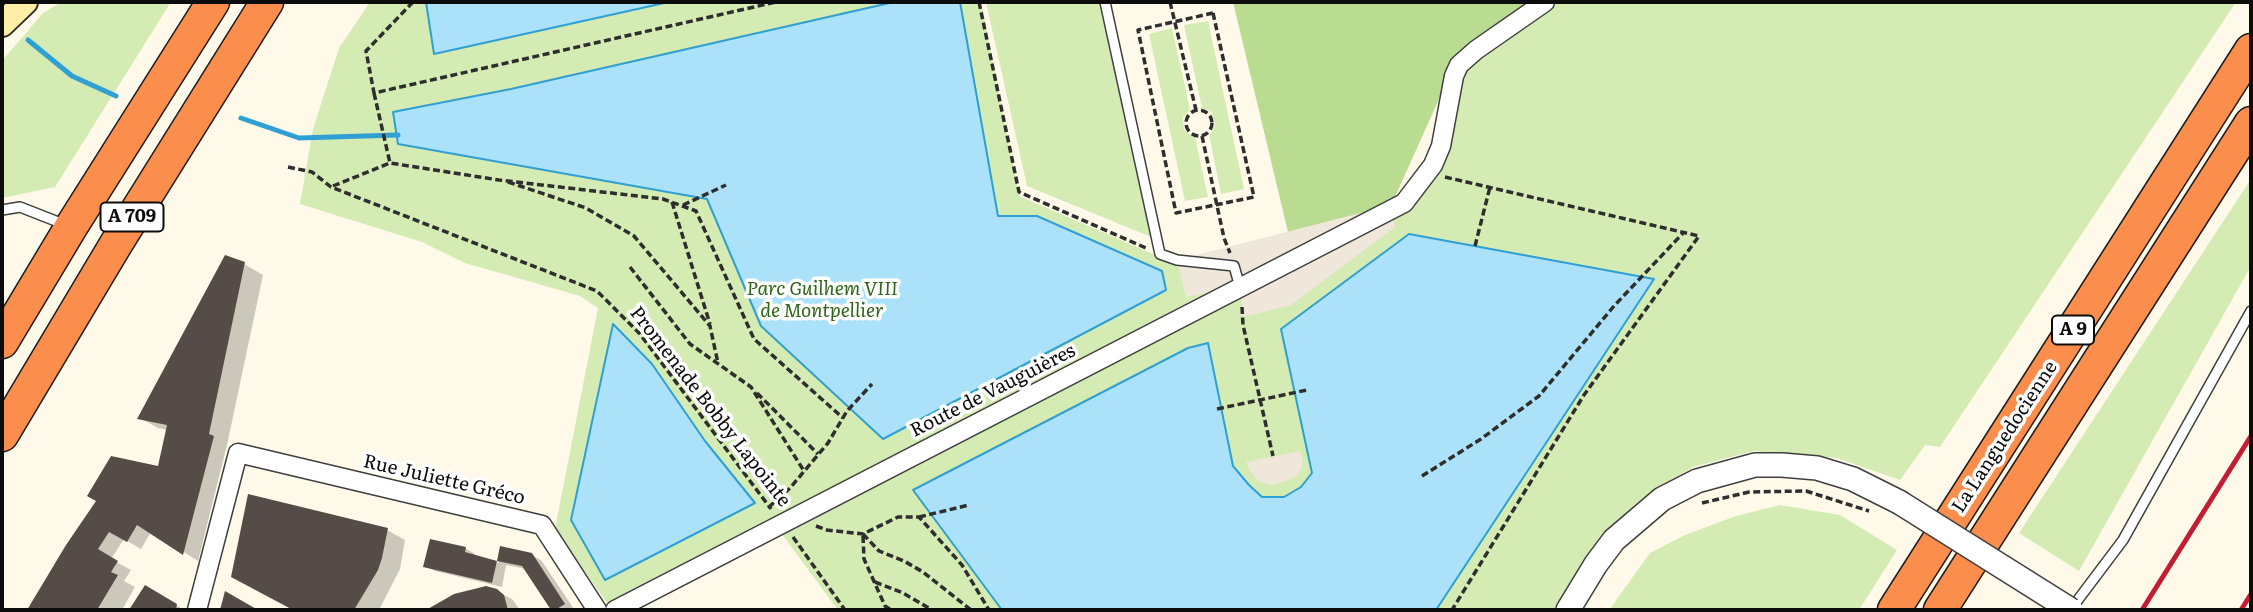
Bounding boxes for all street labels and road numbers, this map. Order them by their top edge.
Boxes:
road number: A 709 [100,202,164,232]
street label: Promenade Bobby Lapointe [625,302,795,512]
road number: A 9 [2052,316,2094,344]
street label: Route de Vauguières [907,339,1079,443]
street label: La Languedocienne [1947,357,2063,517]
street label: Rue Juliette Gréco [361,450,527,510]

